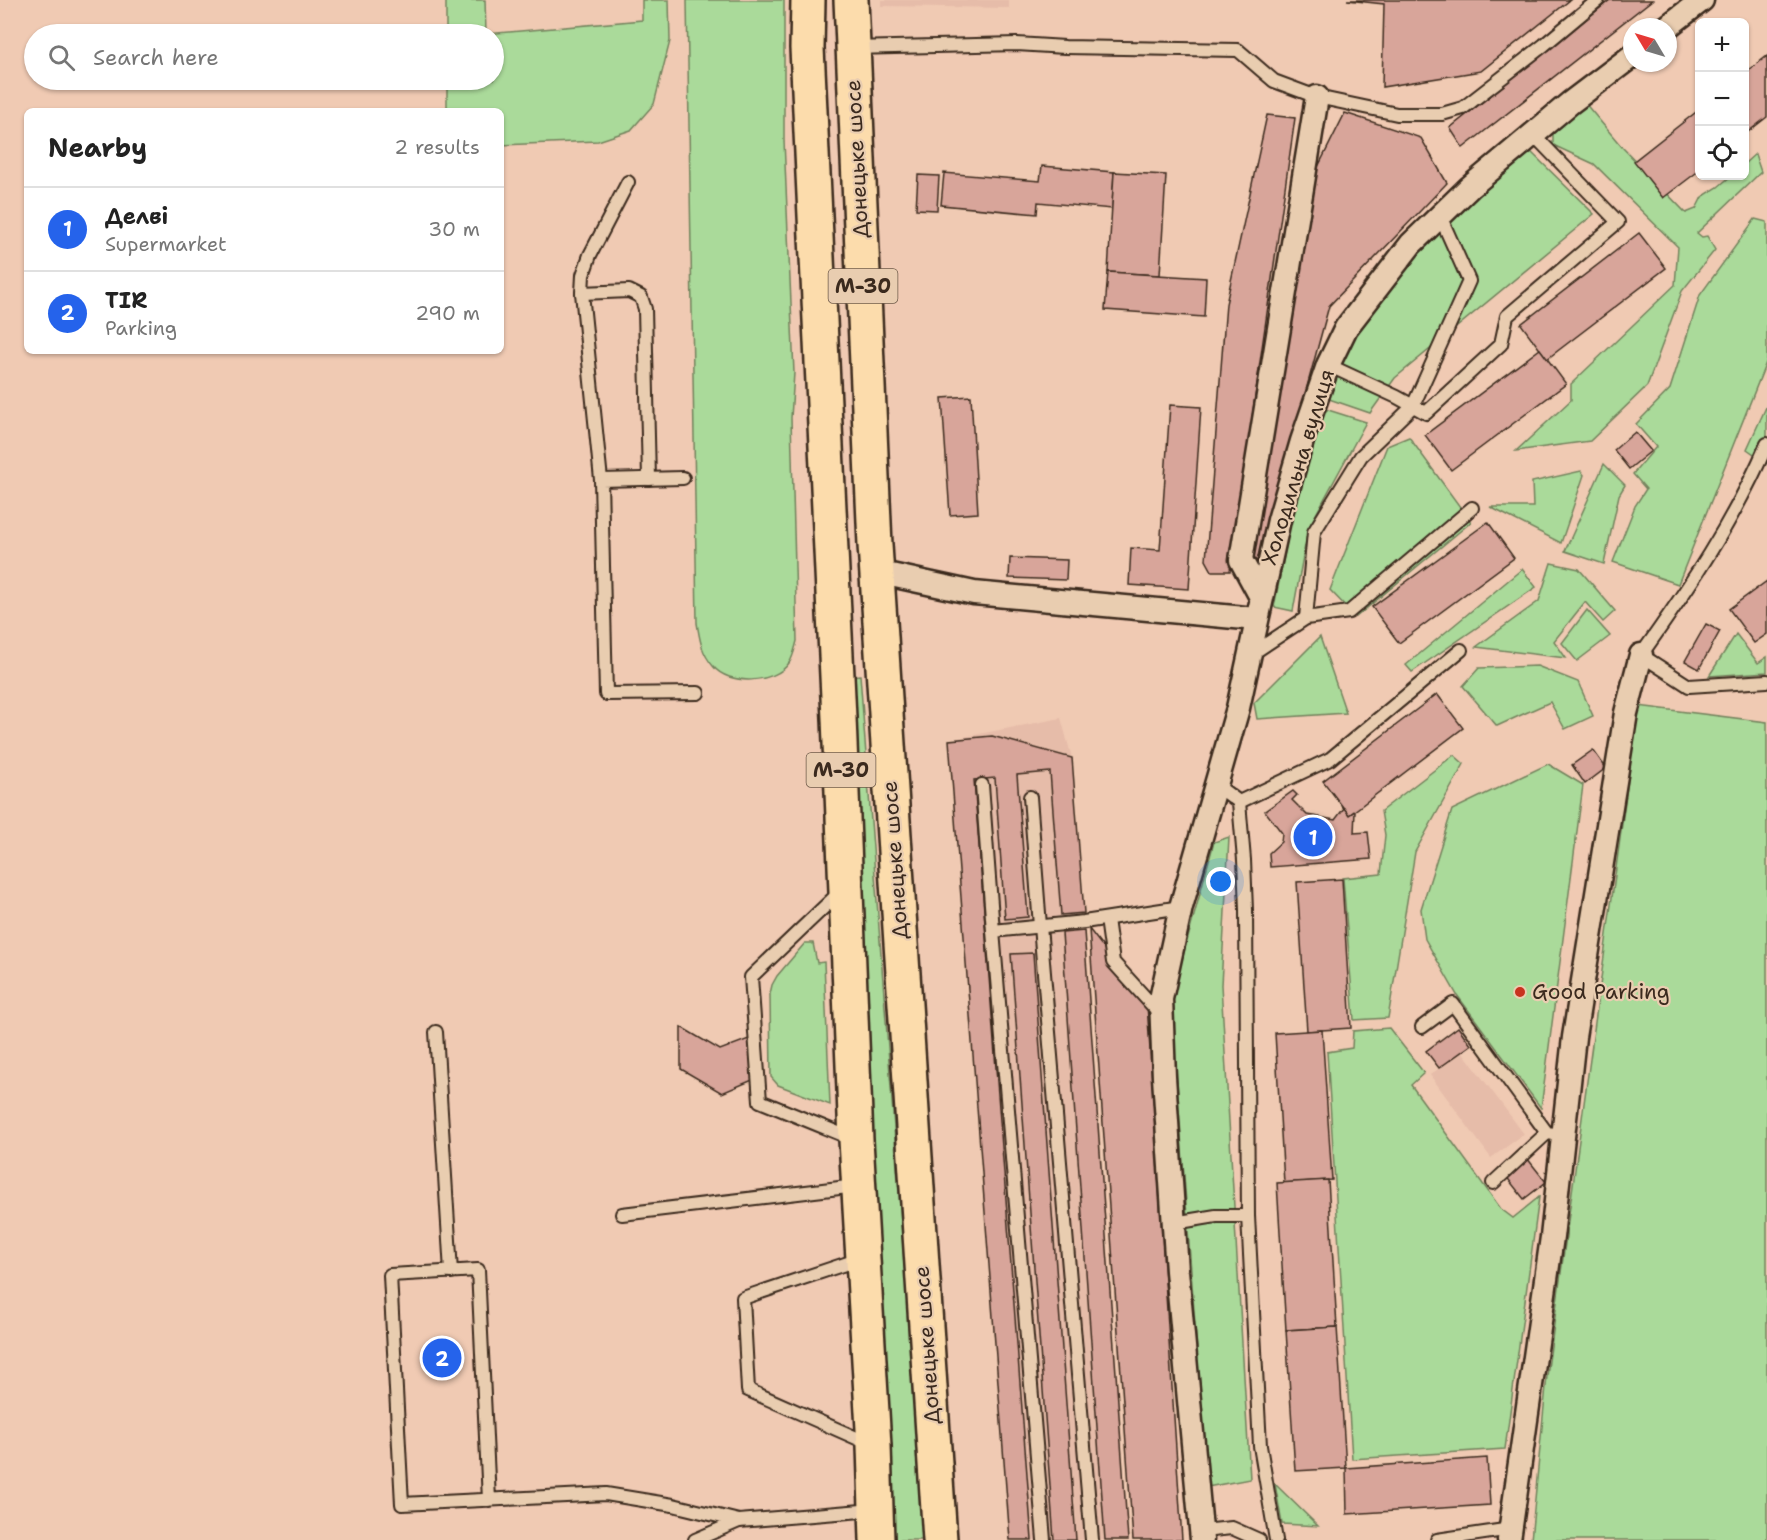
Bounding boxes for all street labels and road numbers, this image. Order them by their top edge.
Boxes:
street label: Донецьке шосе [839,79,875,239]
road number: М-30 [828,269,898,303]
street label: Холодильна вулиця [1255,366,1341,568]
road number: М-30 [806,753,876,787]
street label: Донецьке шосе [875,780,915,940]
street label: Донецьке шосе [907,1265,947,1425]

